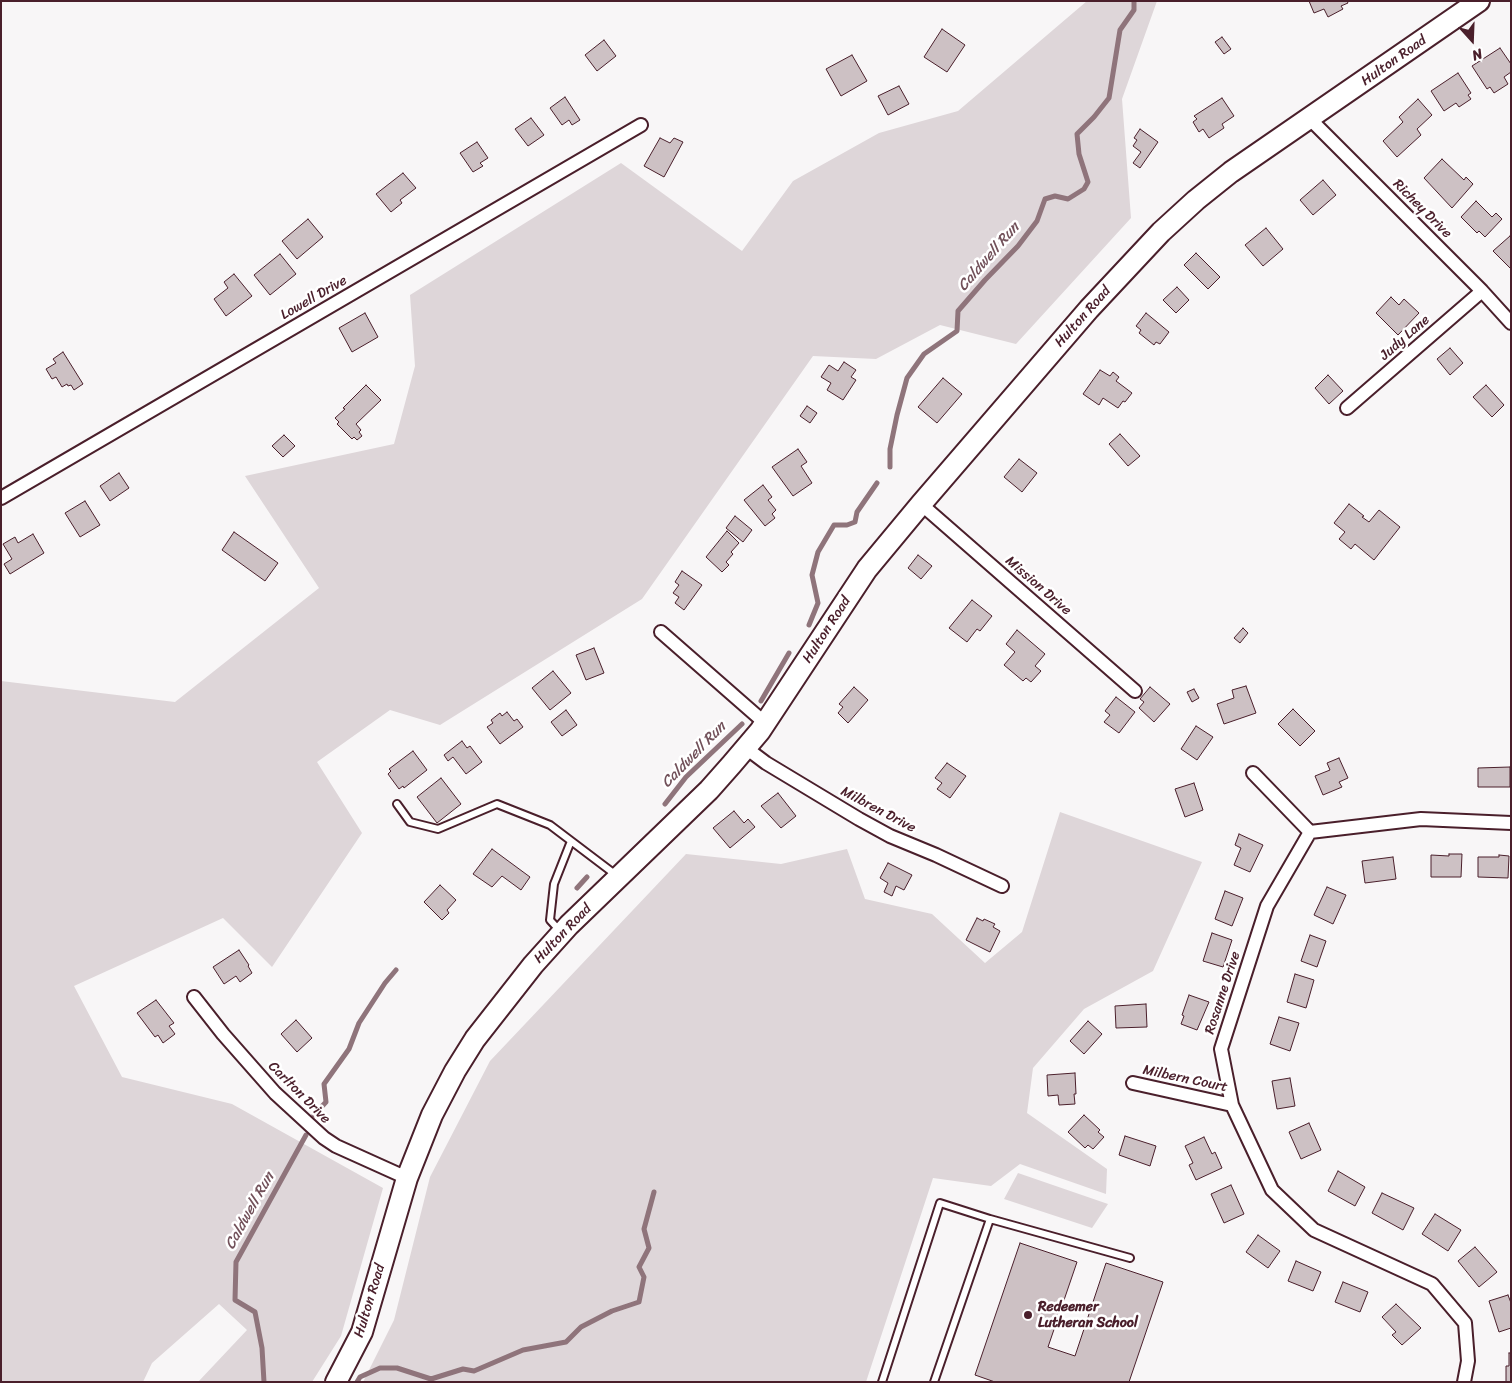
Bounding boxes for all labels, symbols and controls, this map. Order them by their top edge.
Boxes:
north arrow [1447,15,1497,65]
street label: Hulton Road [1358,32,1430,90]
text: N [1468,41,1486,68]
street label: Richey Drive [1389,176,1455,242]
water label: Caldwell Run [954,219,1024,295]
street label: Lowell Drive [278,272,350,324]
street label: Hulton Road [1051,283,1115,351]
street label: Judy Lane [1377,312,1433,364]
street label: Mission Drive [1002,553,1074,619]
street label: Hulton Road [799,594,855,666]
water label: Caldwell Run [658,718,730,792]
street label: Milbren Drive [838,783,918,837]
street label: Hulton Road [531,901,595,967]
street label: Rosanne Drive [1202,949,1244,1037]
street label: Carlton Drive [264,1058,334,1128]
street label: Milbern Court [1141,1062,1229,1096]
water label: Caldwell Run [222,1170,278,1252]
street label: Hulton Road [351,1262,389,1340]
place label: Redeemer Lutheran School [1038,1299,1138,1331]
marker: Redeemer Lutheran School [1022,1309,1034,1321]

